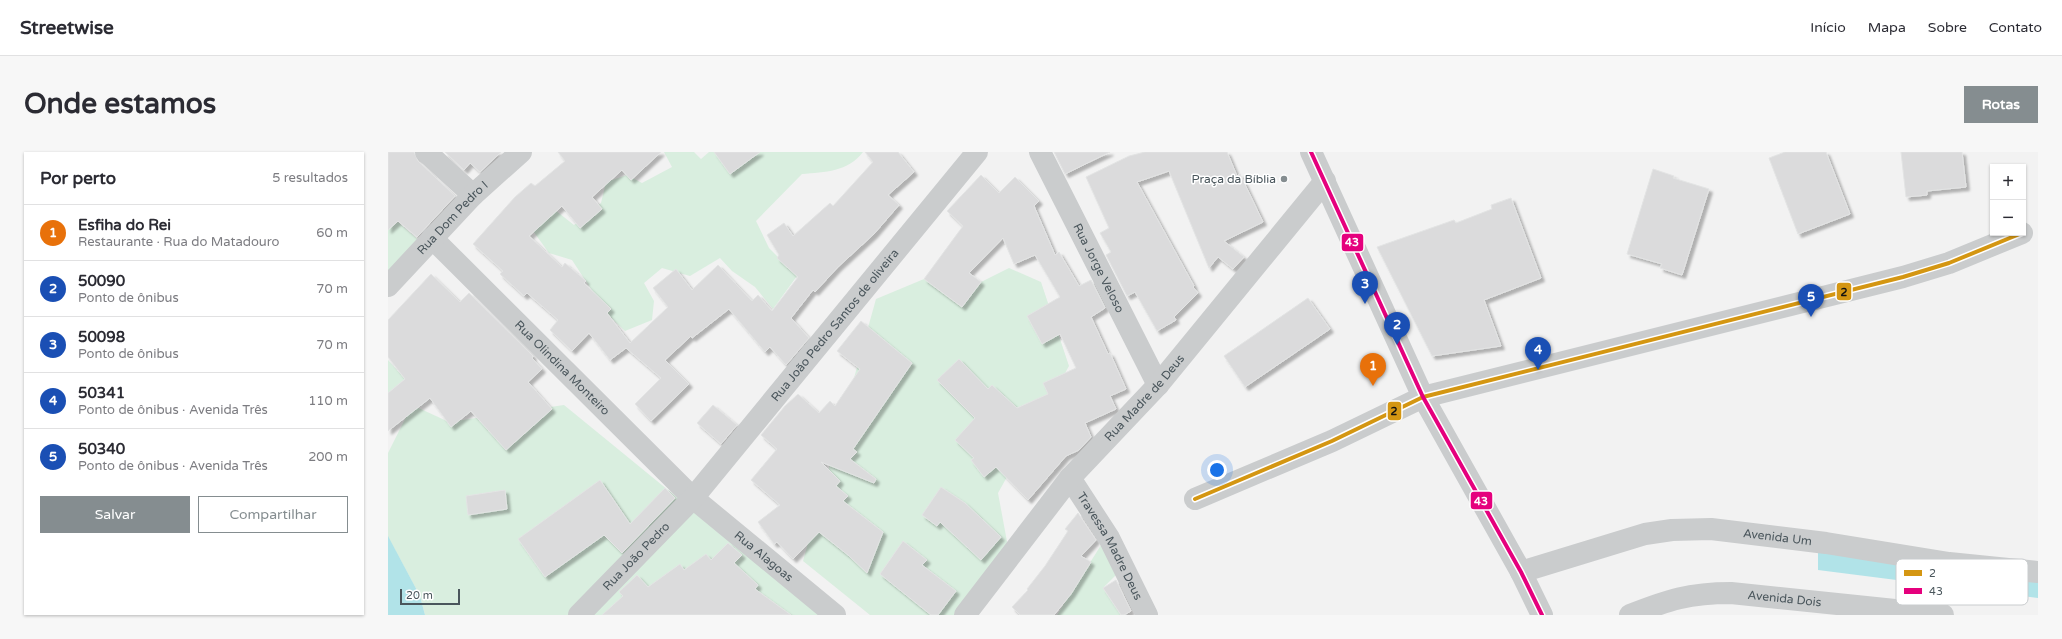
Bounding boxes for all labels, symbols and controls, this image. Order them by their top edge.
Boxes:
text: Streetwise [20,17,114,39]
text: Início [1810,19,1846,36]
text: Mapa [1868,19,1906,36]
text: Sobre [1928,19,1967,36]
text: Contato [1989,19,2042,36]
button: Rotas [1964,86,2038,123]
text: Onde estamos [24,87,216,121]
map controls [1990,164,2026,236]
button: + [1990,164,2026,200]
text: Por perto [40,168,116,189]
text: 5 resultados [272,170,348,186]
place label: Praça da Bíblia [1191,172,1276,186]
marker: Praça da Bíblia [1279,174,1289,184]
street label: Rua Dom Pedro I [414,178,491,257]
button: − [1990,200,2026,236]
text: Esfiha do Rei [78,216,171,234]
street label: Rua Jorge Veloso [1070,221,1127,315]
text: 1 [49,225,57,241]
text: 60 m [316,225,348,241]
line badge: 43 [1341,233,1364,252]
text: Restaurante · Rua do Matadouro [78,234,279,250]
text: 43 [1345,236,1359,249]
street label: Rua João Pedro Santos de oliveira [768,246,902,404]
pin: 3 [1352,271,1378,304]
text: 50090 [78,272,125,290]
text: 2 [49,281,57,297]
text: 70 m [316,281,348,297]
line badge: 2 [1836,282,1852,301]
pin: 5 [1798,284,1824,317]
text: 2 [1841,286,1848,299]
text: Ponto de ônibus [78,290,179,306]
pin: 2 [1384,312,1410,345]
street label: Rua Olindina Monteiro [512,318,613,418]
text: 50098 [78,328,125,346]
text: 3 [49,337,57,353]
text: 70 m [316,337,348,353]
pin: 4 [1525,337,1551,370]
text: Ponto de ônibus [78,346,179,362]
street label: Rua Madre de Deus [1102,351,1187,444]
pin: 1 [1360,353,1386,386]
text: 50341 [78,384,125,402]
text: 4 [49,393,57,409]
text: 110 m [308,393,348,409]
line badge: 2 [1387,401,1402,421]
text: Ponto de ônibus · Avenida Três [78,402,268,418]
text: 2 [1391,405,1398,418]
text: 50340 [78,440,125,458]
text: 5 [49,449,57,465]
text: 200 m [308,449,348,465]
text: Ponto de ônibus · Avenida Três [78,458,268,474]
your location [1207,460,1227,480]
street label: Travessa Madre Deus [1074,490,1146,602]
line badge: 43 [1470,491,1493,510]
text: 43 [1474,495,1488,508]
button: Salvar [40,496,190,533]
button: Compartilhar [198,496,348,533]
street label: Rua João Pedro [600,519,673,593]
street label: Avenida Um [1742,526,1813,548]
street label: Rua Alagoas [732,528,796,585]
legend [1896,559,2028,605]
text: 2 [1929,567,1936,580]
text: 43 [1929,585,1943,598]
scale bar [400,587,460,606]
street label: Avenida Dois [1747,588,1822,609]
text: 20 m [406,589,433,602]

